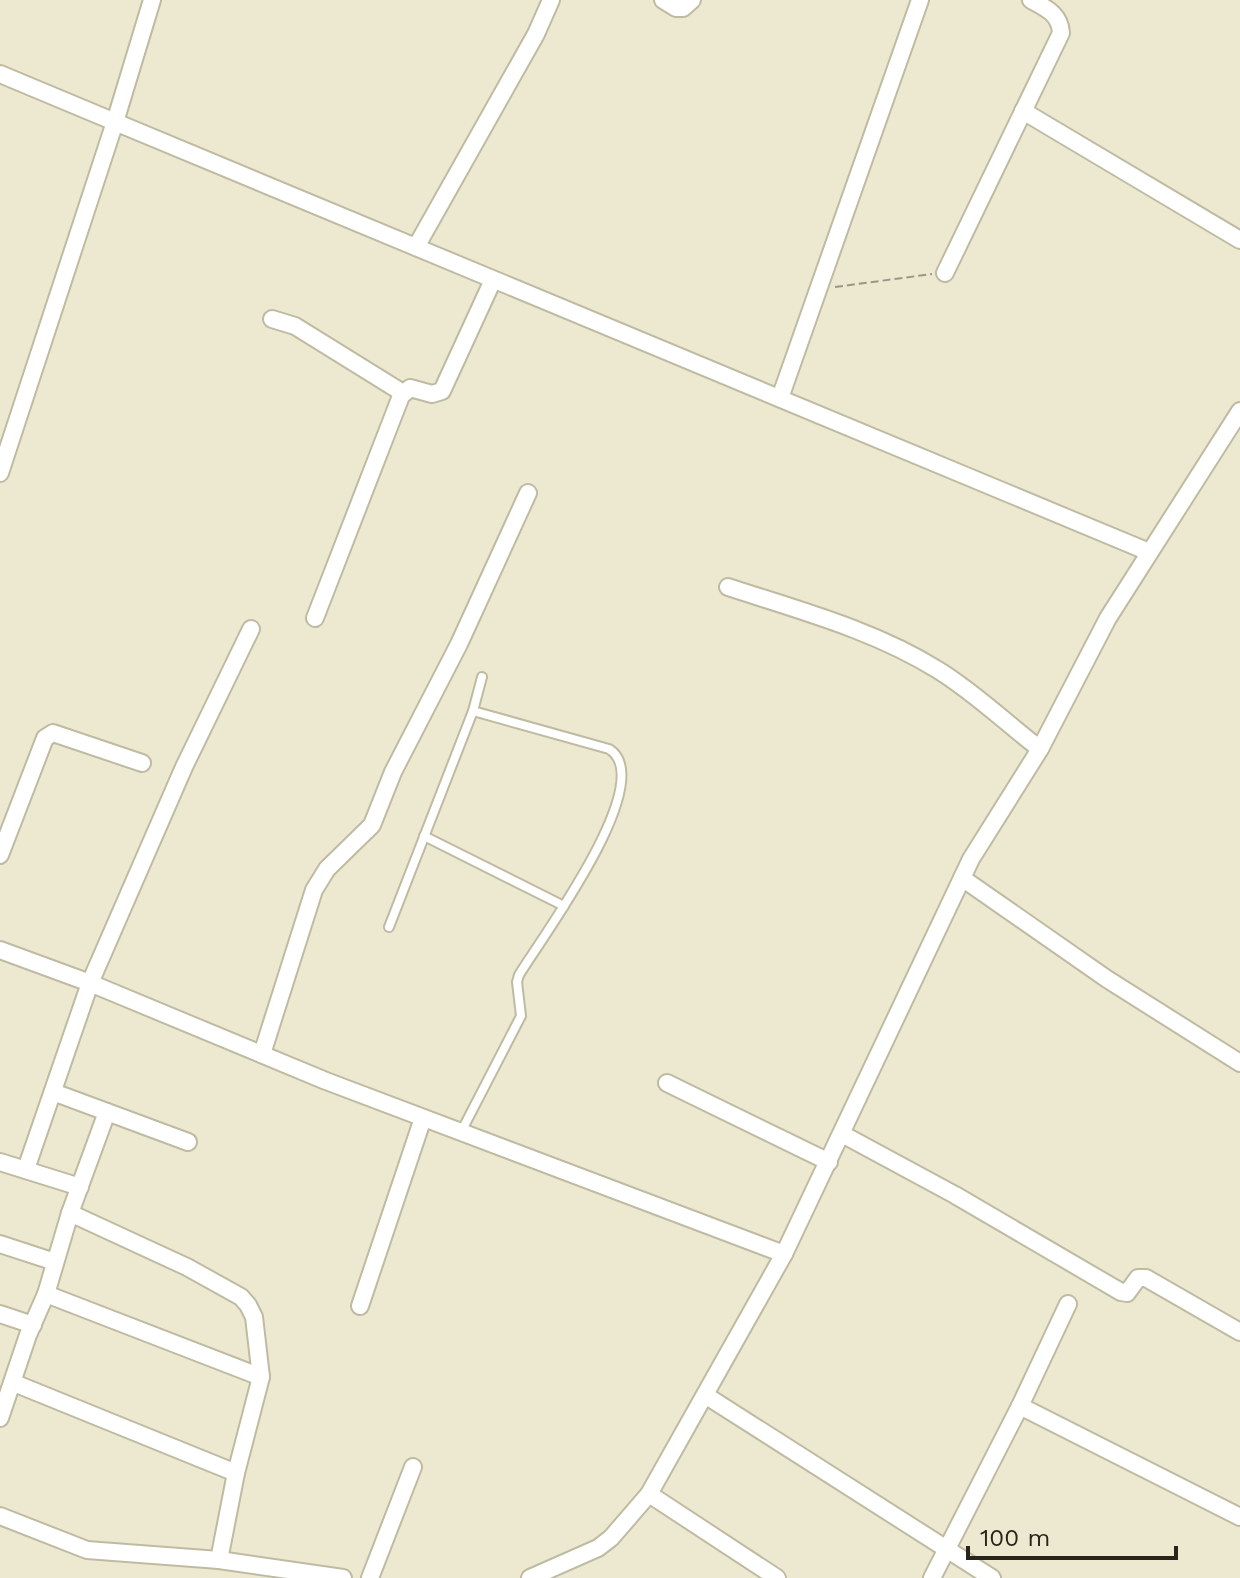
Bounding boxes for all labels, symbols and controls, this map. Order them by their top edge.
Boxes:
scale bar [968,1510,1176,1560]
text: 100 m [980,1524,1050,1552]

